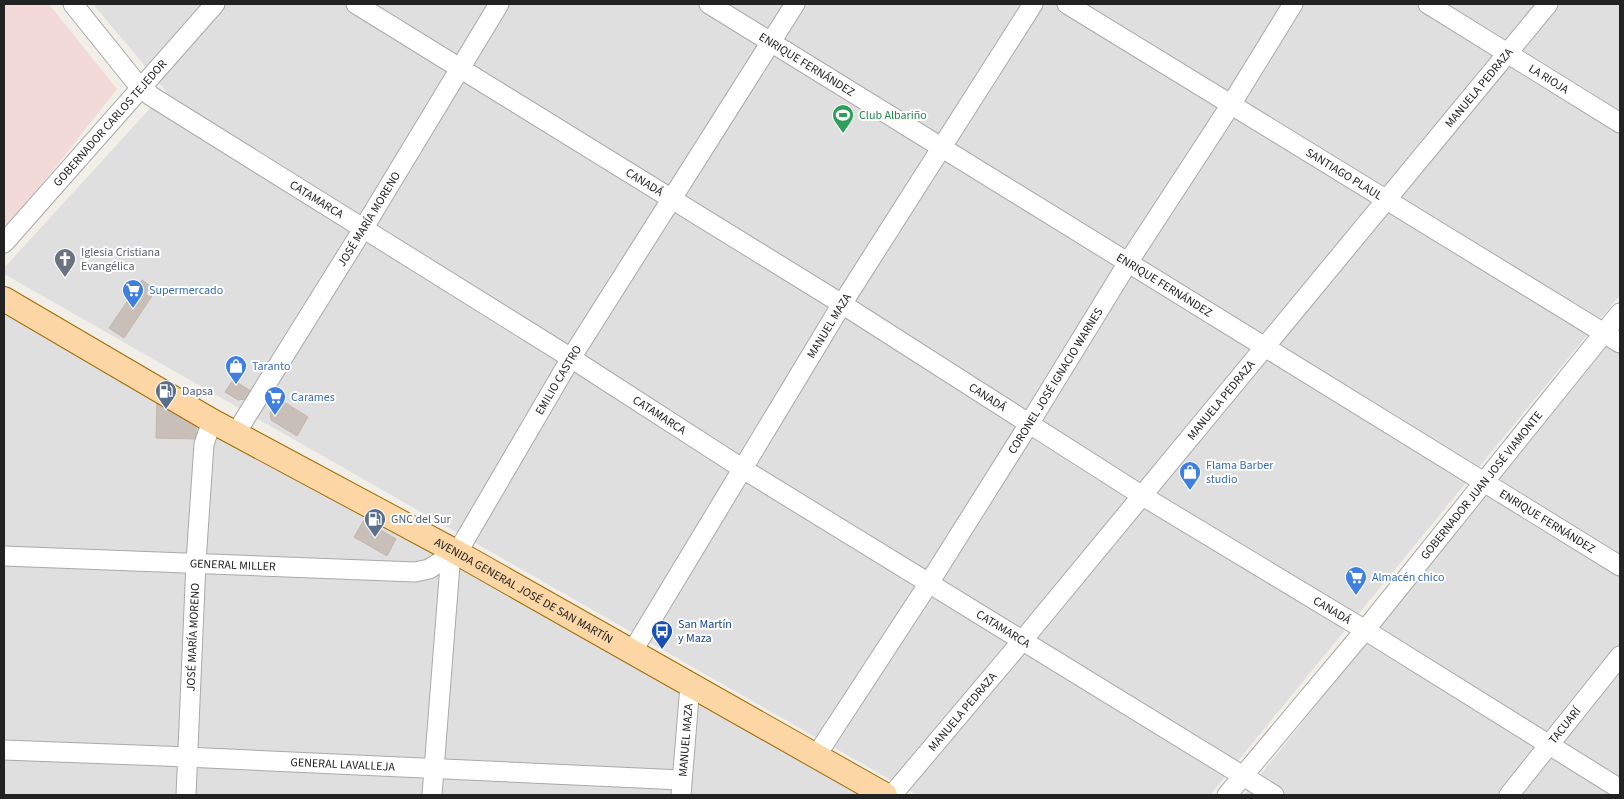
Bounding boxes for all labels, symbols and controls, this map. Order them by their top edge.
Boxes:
street label: ENRIQUE FERNÁNDEZ [756,28,858,100]
street label: MANUELA PEDRAZA [1441,44,1517,131]
street label: GOBERNADOR CARLOS TEJEDOR [49,56,171,190]
street label: LA RIOJA [1525,60,1573,98]
sports icon: Club Albariño [831,103,855,134]
place label: Club Albariño [859,107,927,124]
street label: SANTIAGO PLAUL [1303,144,1386,204]
street label: CANADÁ [622,164,667,200]
street label: JOSÉ MARÍA MORENO [333,168,404,270]
street label: CATAMARCA [286,176,347,223]
place label: Iglesia Cristiana Evangélica [81,244,160,275]
church icon: Iglesia Cristiana Evangélica [53,247,77,278]
street label: ENRIQUE FERNÁNDEZ [1113,249,1216,321]
supermarket icon: Supermercado [121,278,145,309]
place label: Supermercado [149,282,223,299]
street label: MANUEL MAZA [803,290,855,362]
street label: CORONEL JOSÉ IGNACIO WARNES [1004,304,1107,457]
street label: EMILIO CASTRO [531,342,586,418]
shop icon: Taranto [224,354,248,385]
street label: MANUELA PEDRAZA [1183,356,1259,443]
place label: Taranto [252,358,291,375]
fuel station icon: Dapsa [154,379,178,410]
street label: CANADÁ [966,379,1010,416]
place label: Dapsa [182,383,213,400]
supermarket icon: Carames [263,385,287,416]
place label: Carames [291,389,335,406]
street label: CATAMARCA [629,391,690,439]
street label: GOBERNADOR JUAN JOSÉ VIAMONTE [1416,407,1547,563]
place label: Flama Barber studio [1206,457,1274,488]
shop icon: Flama Barber studio [1178,460,1202,491]
street label: ENRIQUE FERNÁNDEZ [1496,485,1599,557]
fuel station icon: GNC del Sur [363,507,387,538]
place label: GNC del Sur [391,511,451,528]
street label: AVENIDA GENERAL JOSÉ DE SAN MARTÍN [431,533,616,648]
street label: GENERAL MILLER [189,555,276,575]
supermarket icon: Almacén chico [1344,565,1368,596]
place label: Almacén chico [1372,569,1444,586]
street label: JOSÉ MARÍA MORENO [182,582,204,692]
street label: CANADÁ [1310,592,1355,628]
street label: CATAMARCA [973,606,1034,652]
place label: San Martín y Maza [678,616,732,647]
bus stop icon: San Martín y Maza [650,619,674,650]
street label: MANUELA PEDRAZA [924,668,1001,755]
street label: MANUEL MAZA [674,702,697,777]
street label: TACUARÍ [1544,703,1585,748]
street label: GENERAL LAVALLEJA [290,753,396,775]

